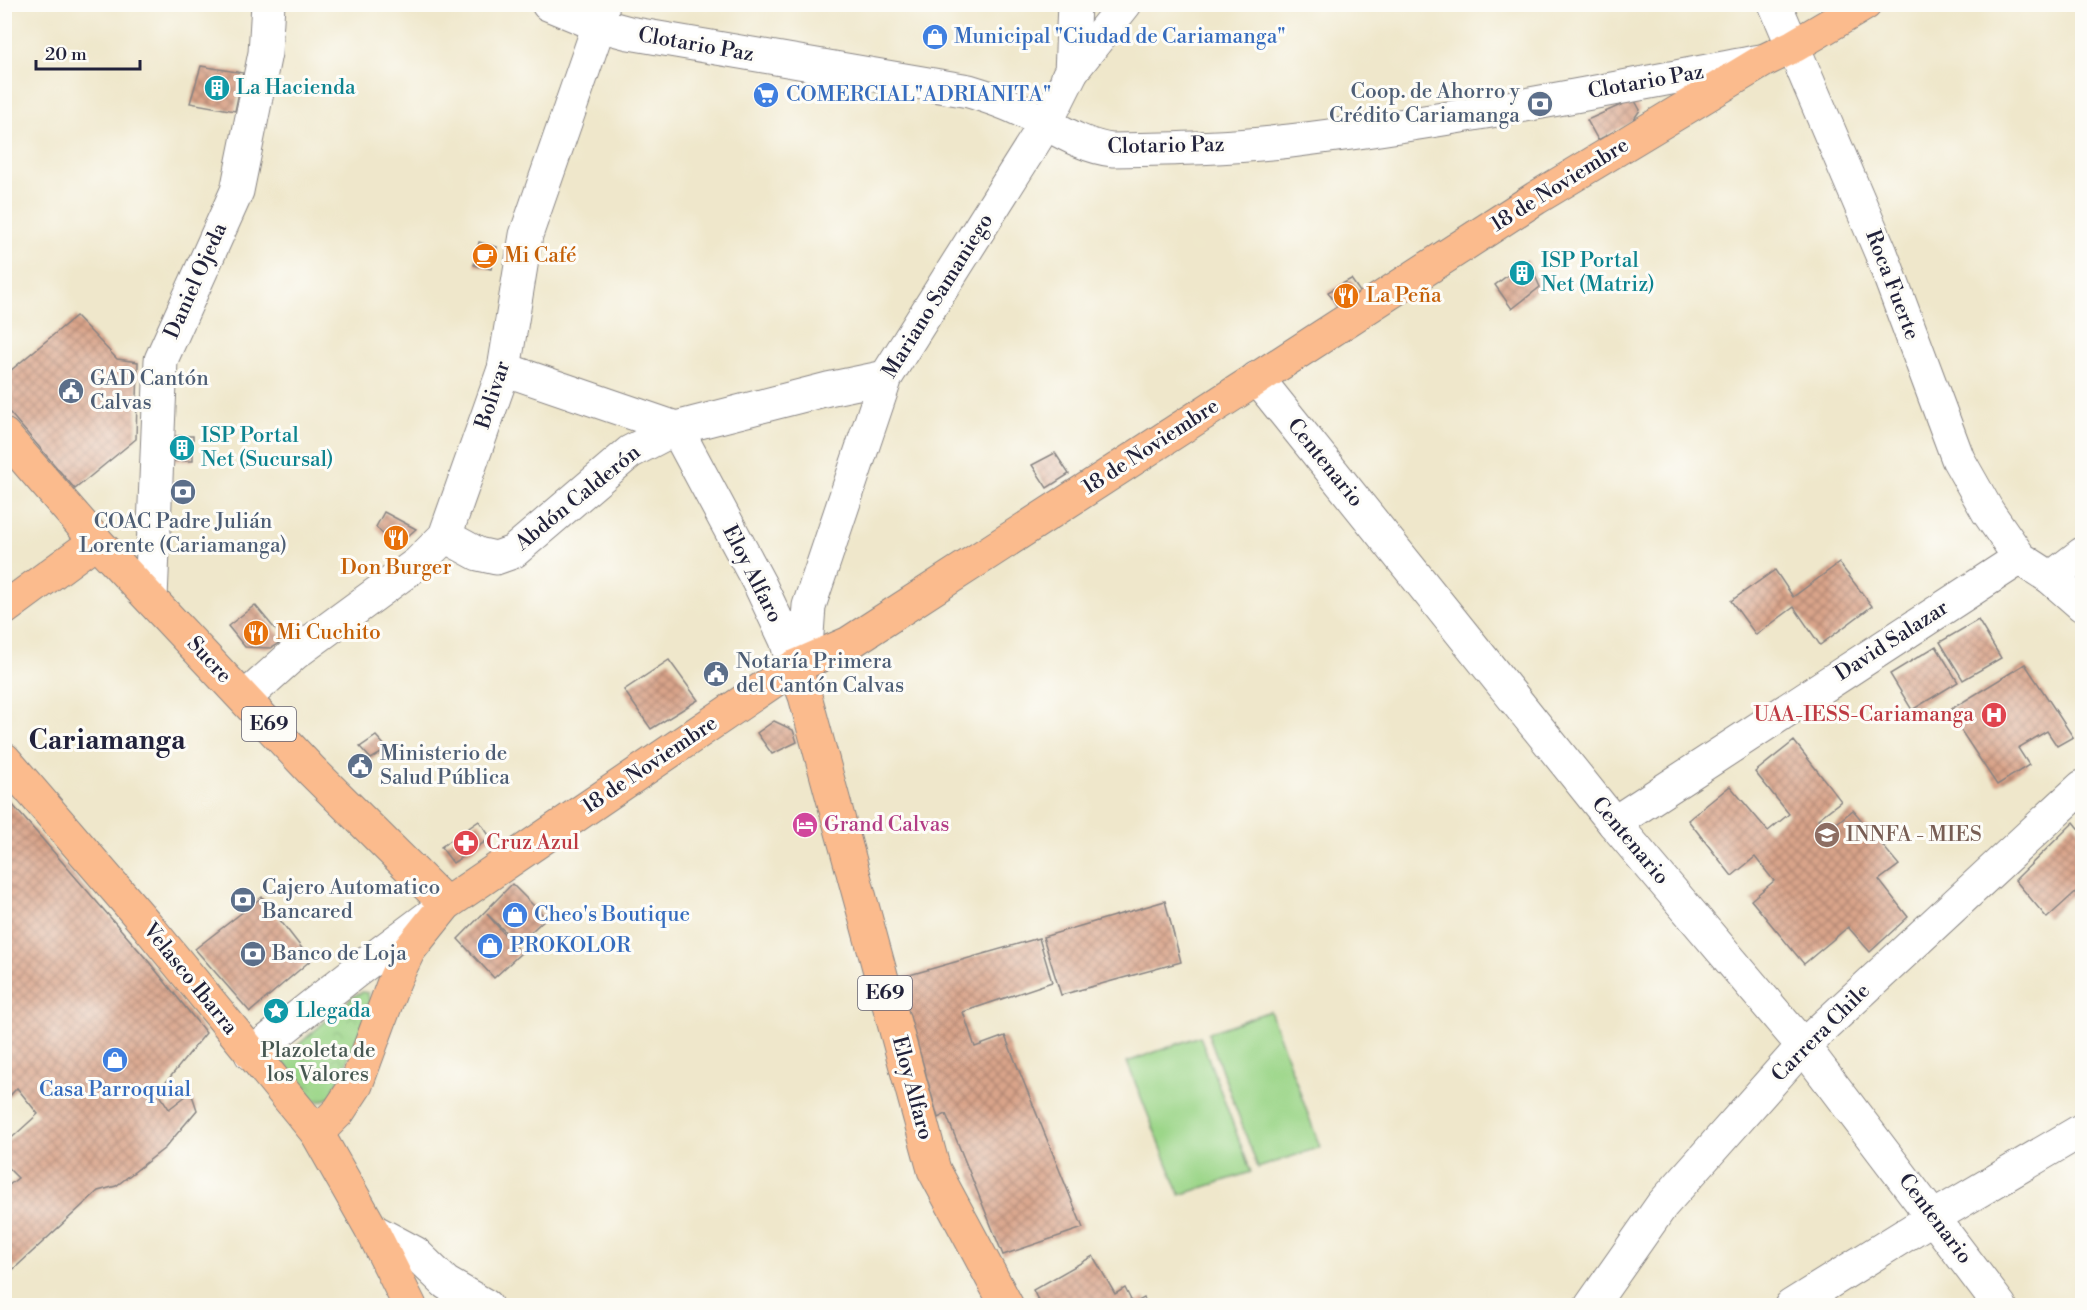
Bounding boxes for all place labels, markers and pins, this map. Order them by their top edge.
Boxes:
shop icon: Municipal "Ciudad de Cariamanga" [920,22,950,52]
place label: Municipal "Ciudad de Cariamanga" [954,24,1286,50]
building icon: La Hacienda [202,73,232,103]
place label: La Hacienda [236,75,356,101]
place label: Coop. de Ahorro y Crédito Cariamanga [1329,79,1521,129]
supermarket icon: COMERCIAL"ADRIANITA" [751,80,781,110]
place label: COMERCIAL"ADRIANITA" [786,82,1051,108]
bank icon: Coop. de Ahorro y Crédito Cariamanga [1525,89,1555,119]
cafe icon: Mi Café [470,241,500,271]
place label: Mi Café [504,243,577,269]
place label: ISP Portal Net (Matriz) [1541,248,1655,298]
building icon: ISP Portal Net (Matriz) [1507,258,1537,288]
restaurant icon: La Peña [1331,281,1361,311]
place label: La Peña [1366,283,1442,309]
place label: GAD Cantón Calvas [90,366,209,416]
public building icon: GAD Cantón Calvas [56,376,86,406]
place label: ISP Portal Net (Sucursal) [201,423,333,473]
building icon: ISP Portal Net (Sucursal) [167,433,197,463]
bank icon: COAC Padre Julián Lorente (Cariamanga) [168,477,198,507]
place label: COAC Padre Julián Lorente (Cariamanga) [79,509,287,559]
restaurant icon: Don Burger [381,523,411,553]
place label: Don Burger [341,555,451,581]
restaurant icon: Mi Cuchito [241,618,271,648]
place label: Mi Cuchito [276,620,381,646]
place label: Notaría Primera del Cantón Calvas [736,649,904,699]
public building icon: Notaría Primera del Cantón Calvas [701,659,731,689]
hospital icon: UAA-IESS-Cariamanga [1979,700,2009,730]
place label: UAA-IESS-Cariamanga [1753,702,1974,728]
place label: Ministerio de Salud Pública [380,741,510,791]
public building icon: Ministerio de Salud Pública [345,751,375,781]
hotel icon: Grand Calvas [790,810,820,840]
place label: Grand Calvas [824,812,950,838]
school or university icon: INNFA - MIES [1812,820,1842,850]
place label: INNFA - MIES [1846,822,1982,848]
pharmacy icon: Cruz Azul [451,828,481,858]
place label: Cruz Azul [486,830,579,856]
place label: Cajero Automatico Bancared [261,875,440,925]
bank icon: Cajero Automatico Bancared [228,885,258,915]
shop icon: Cheo's Boutique [500,900,530,930]
place label: Cheo's Boutique [534,902,690,928]
shop icon: PROKOLOR [475,931,505,961]
place label: PROKOLOR [510,933,631,959]
bank icon: Banco de Loja [238,939,268,969]
place label: Banco de Loja [271,941,407,967]
place icon: Llegada [261,996,291,1026]
place label: Llegada [296,998,371,1024]
shop icon: Casa Parroquial [100,1045,130,1075]
place label: Casa Parroquial [39,1077,191,1103]

